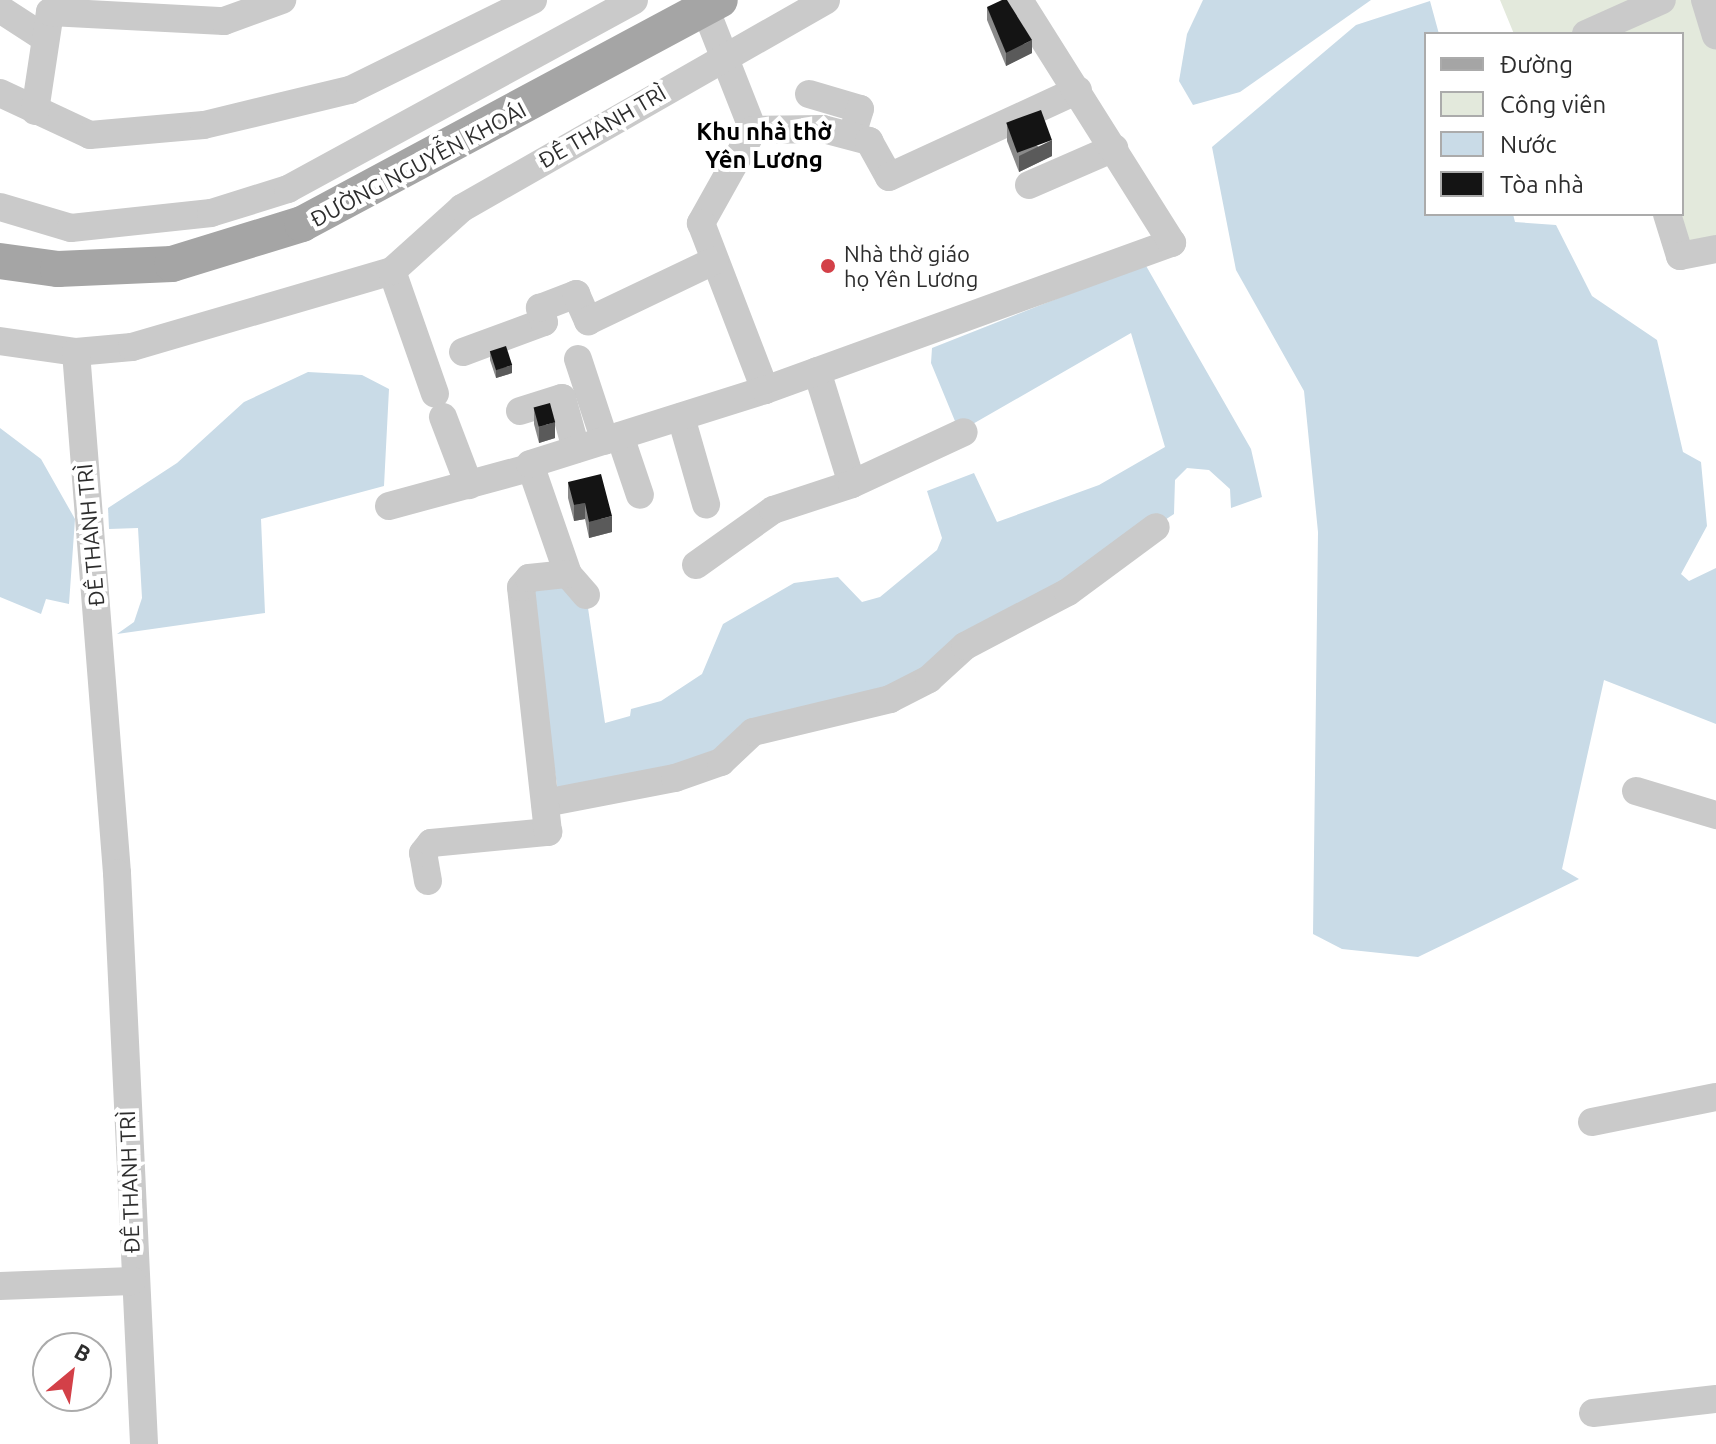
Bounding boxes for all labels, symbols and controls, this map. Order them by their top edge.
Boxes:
legend [1424,32,1684,216]
text: Đường [1500,51,1573,78]
street label: ĐÊ THANH TRÌ [534,79,670,173]
text: Công viên [1500,91,1606,118]
street label: ĐƯỜNG NGUYỄN KHOÁI [306,96,530,232]
district label: Khu nhà thờ Yên Lương [696,118,832,174]
text: Nước [1500,131,1557,158]
text: Tòa nhà [1500,171,1584,198]
place label: Nhà thờ giáo họ Yên Lương [844,240,978,292]
marker: Nhà thờ giáo họ Yên Lương [819,257,837,275]
street label: ĐÊ THANH TRÌ [71,463,109,607]
street label: ĐÊ THANH TRÌ [113,1110,145,1254]
north arrow [32,1332,112,1412]
text: B [70,1338,95,1367]

